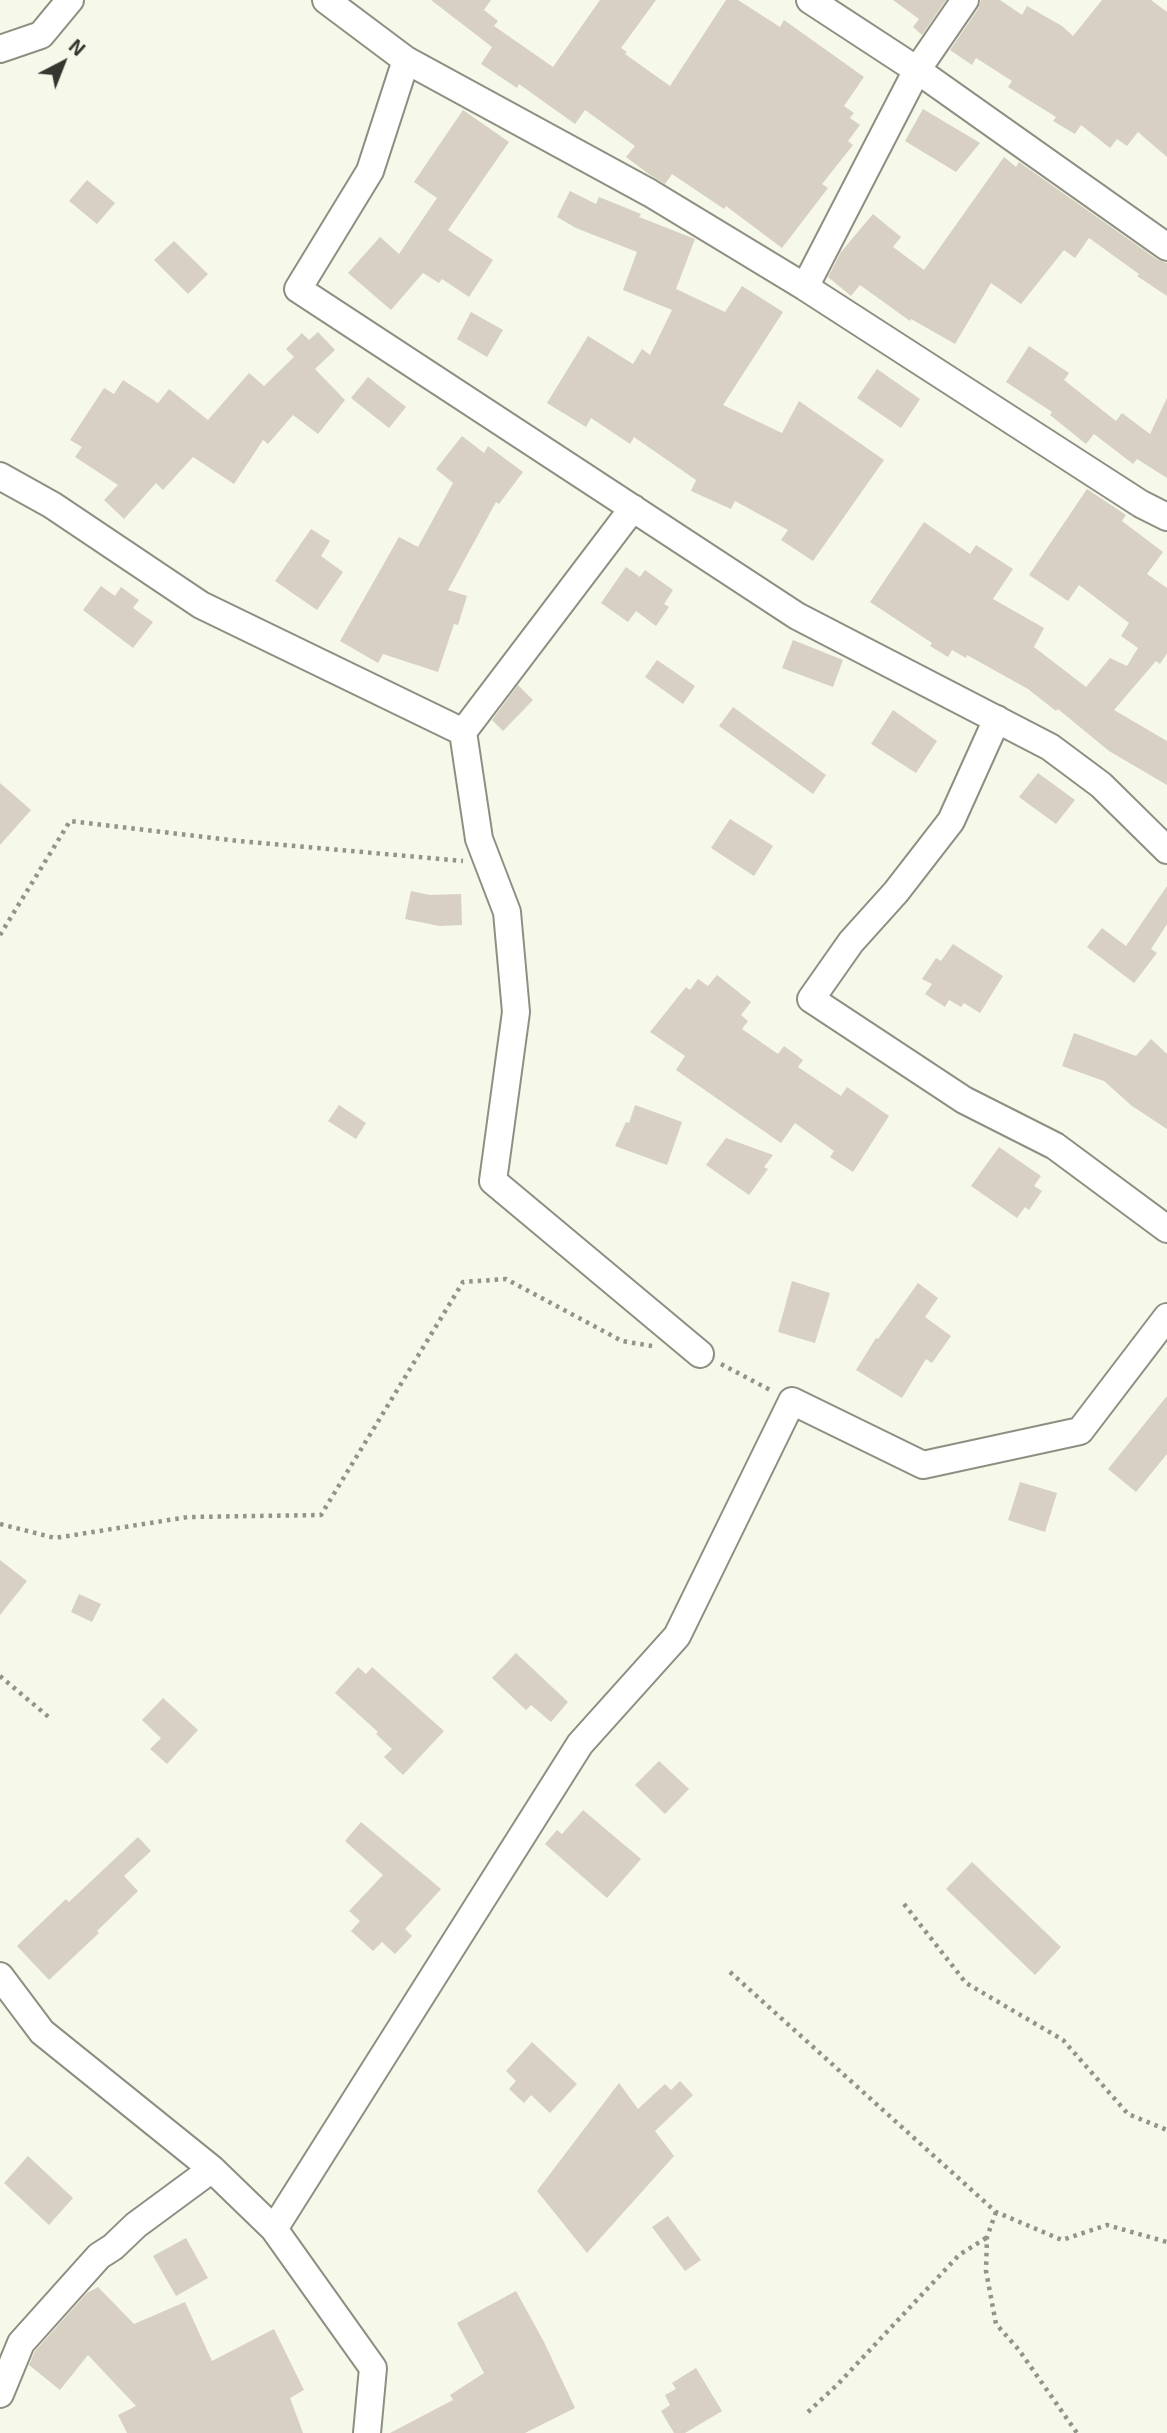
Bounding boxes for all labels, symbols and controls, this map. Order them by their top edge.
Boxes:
north arrow [28,28,98,98]
text: N [65,34,90,60]

